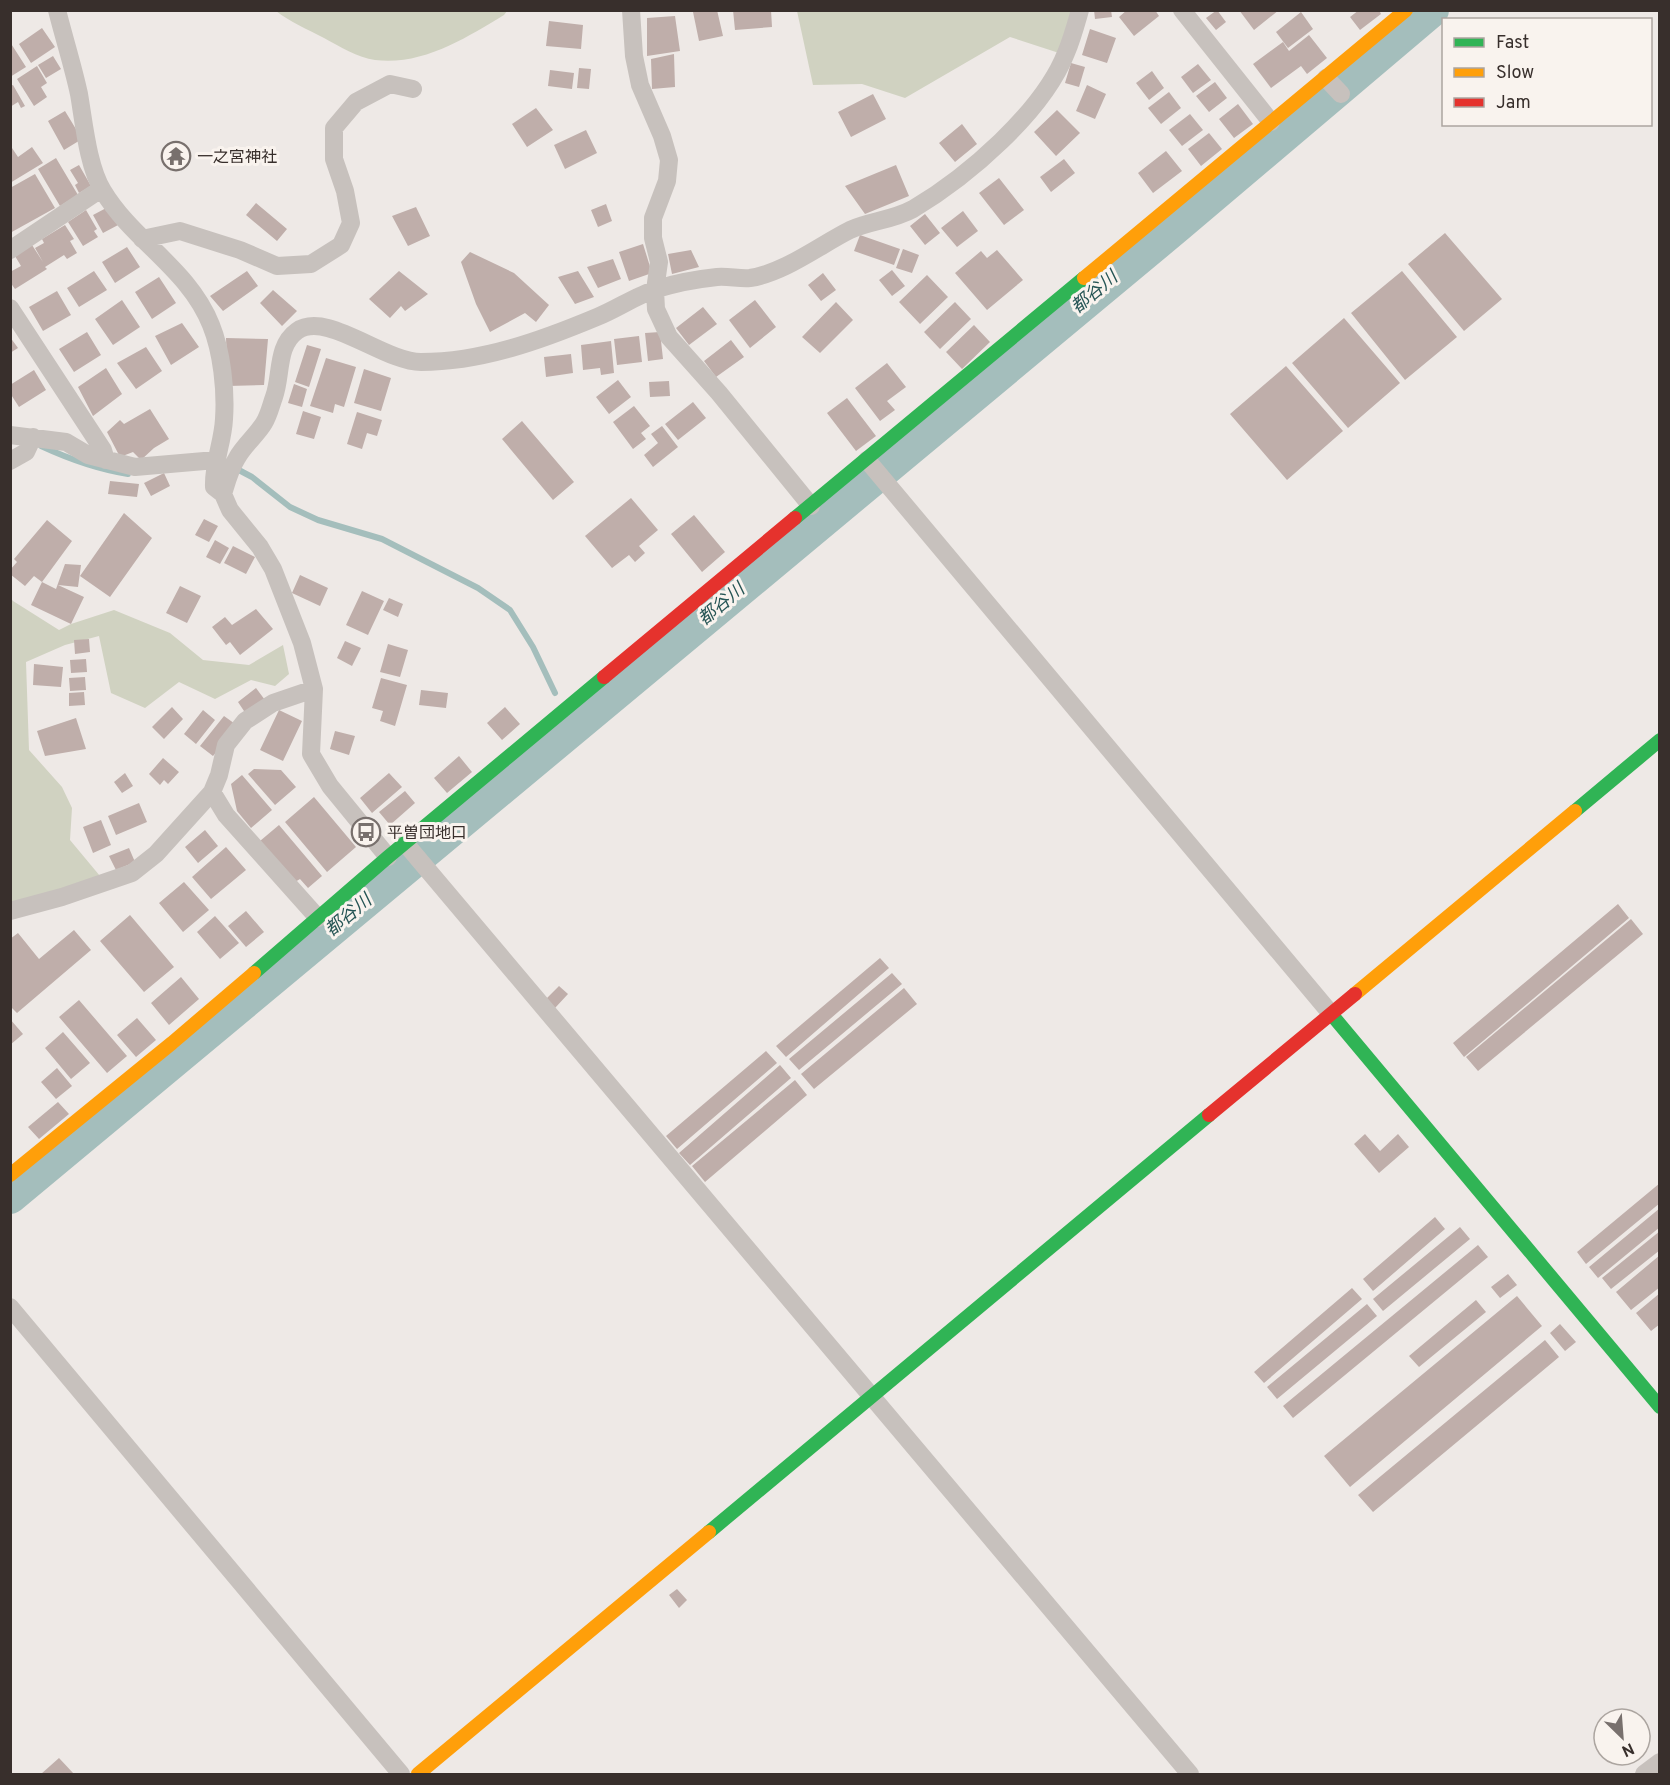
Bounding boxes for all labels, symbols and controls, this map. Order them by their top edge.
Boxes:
legend [1442,18,1652,126]
text: Fast [1496,32,1529,55]
text: Slow [1496,62,1534,85]
text: Jam [1496,92,1531,115]
temple icon: 一之宮神社 [160,140,192,172]
place label: 一之宮神社 [197,148,277,168]
water label: 都谷川 [1067,266,1125,319]
water label: 都谷川 [694,578,752,631]
bus stop icon: 平曽団地口 [350,816,382,848]
place label: 平曽団地口 [387,824,467,844]
water label: 都谷川 [321,889,379,942]
north arrow [1592,1707,1652,1767]
text: N [1618,1737,1637,1760]

